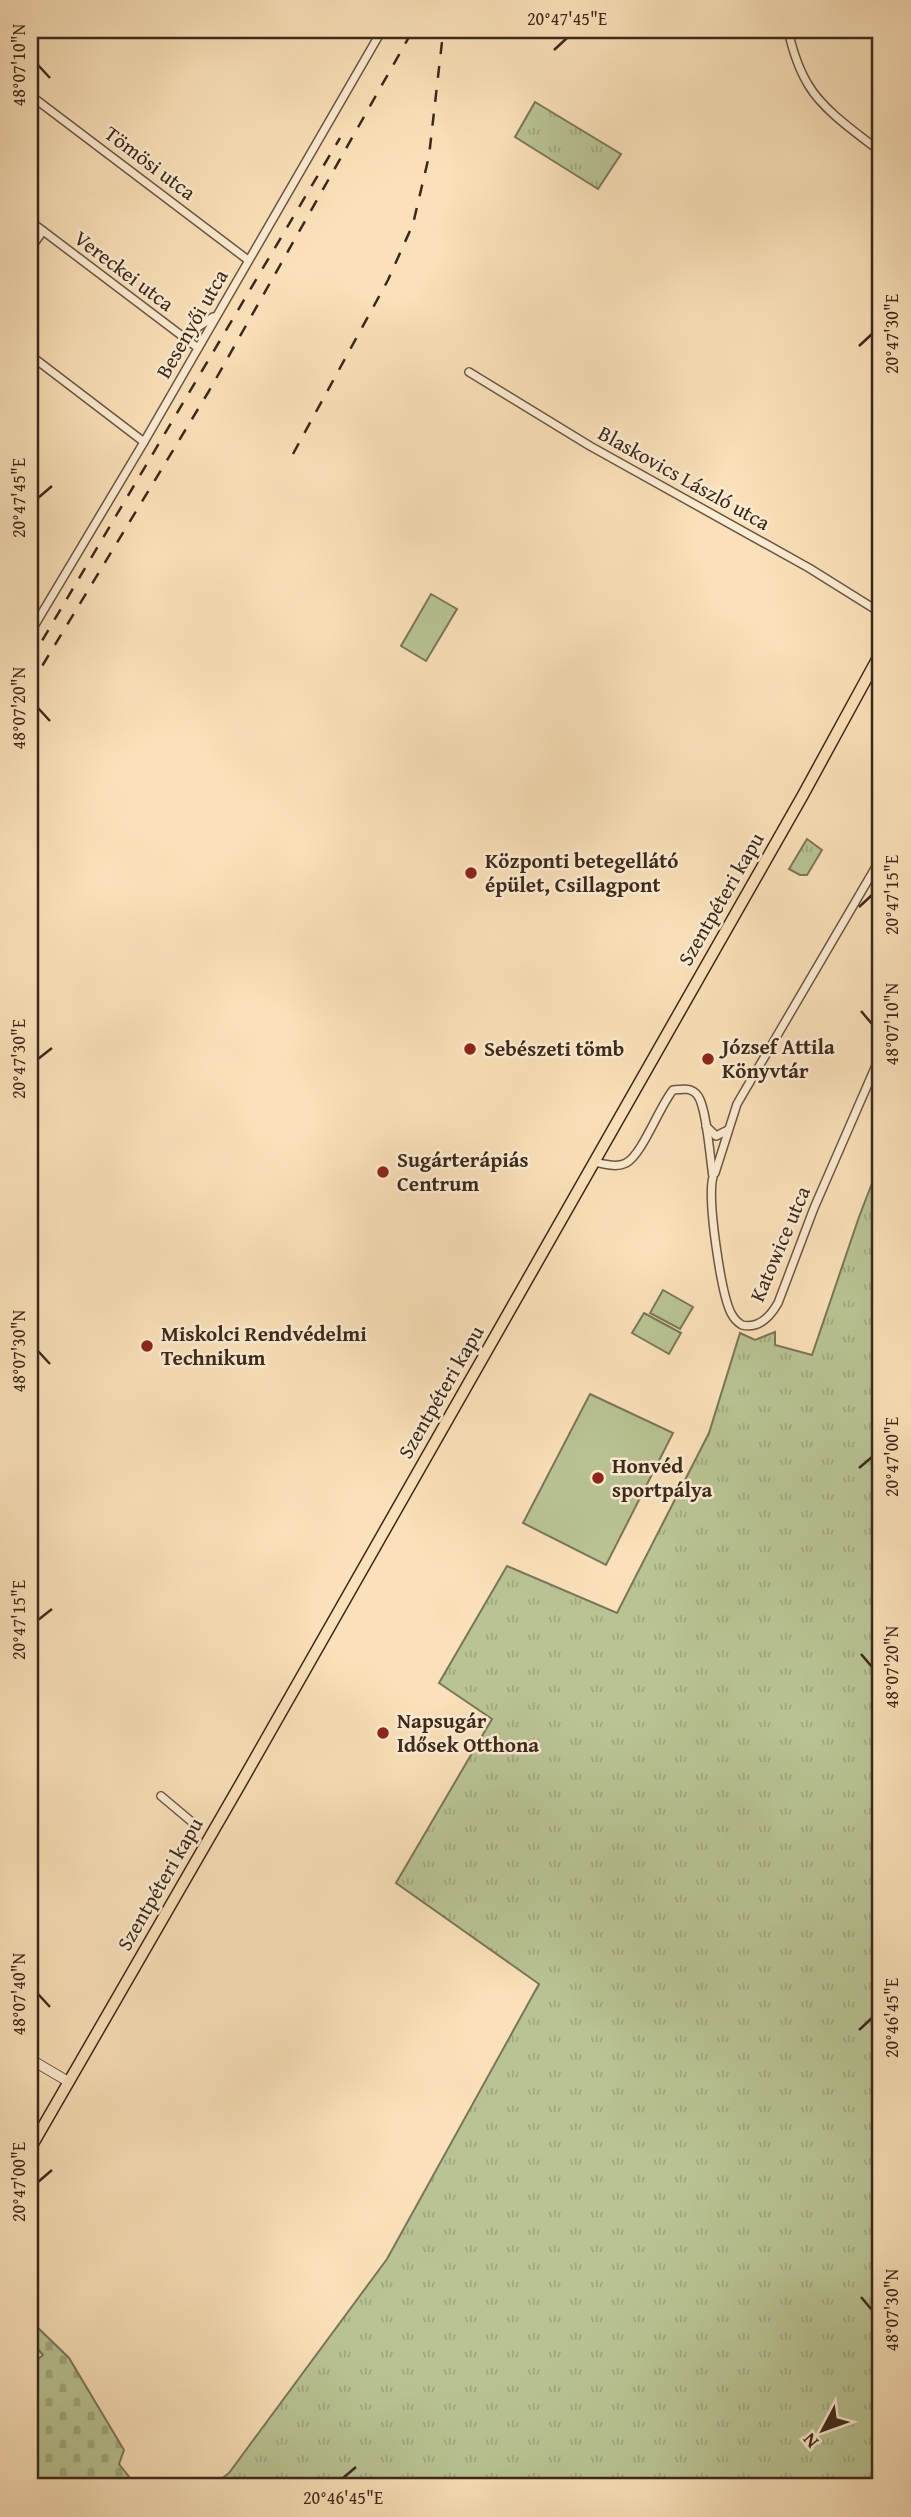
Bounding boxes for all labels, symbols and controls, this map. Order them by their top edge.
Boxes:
text: 20°47'45"E [527,5,607,32]
text: 48°07'10"N [5,23,32,106]
street label: Tömösi utca [98,118,203,207]
street label: Vereckei utca [68,223,181,319]
street label: Besenyői utca [148,263,235,384]
text: 20°47'30"E [878,294,905,374]
street label: Blaskovics László utca [593,417,776,538]
text: 20°47'45"E [5,458,32,538]
text: 48°07'20"N [5,666,32,749]
street label: Szentpéteri kapu [670,826,772,971]
place label: Központi betegellátó épület, Csillagpont [485,845,678,900]
text: 20°47'15"E [878,855,905,935]
marker: Központi betegellátó épület, Csillagpont [463,865,479,881]
text: 48°07'10"N [878,982,905,1065]
text: 20°47'30"E [5,1019,32,1099]
place label: József Attila Könyvtár [719,1031,835,1086]
place label: Sebészeti tömb [484,1033,624,1064]
marker: Sebészeti tömb [462,1041,478,1057]
marker: József Attila Könyvtár [700,1051,716,1067]
place label: Sugárterápiás Centrum [397,1144,528,1199]
marker: Sugárterápiás Centrum [375,1164,391,1180]
street label: Katowice utca [741,1181,818,1306]
text: 48°07'30"N [5,1309,32,1392]
place label: Miskolci Rendvédelmi Technikum [161,1318,367,1373]
street label: Szentpéteri kapu [390,1319,492,1464]
marker: Miskolci Rendvédelmi Technikum [139,1338,155,1354]
text: 20°47'00"E [878,1417,905,1497]
place label: Honvéd sportpálya [612,1450,712,1505]
marker: Honvéd sportpálya [590,1470,606,1486]
text: 20°47'15"E [5,1580,32,1660]
text: 48°07'20"N [878,1625,905,1708]
place label: Napsugár Idősek Otthona [397,1705,539,1760]
marker: Napsugár Idősek Otthona [375,1725,391,1741]
street label: Szentpéteri kapu [109,1811,211,1956]
text: 48°07'40"N [5,1952,32,2035]
text: 20°46'45"E [878,1978,905,2058]
text: 20°47'00"E [5,2142,32,2222]
text: 48°07'30"N [878,2268,905,2351]
north arrow [788,2394,858,2464]
text: N [795,2427,825,2455]
text: 20°46'45"E [303,2484,383,2511]

